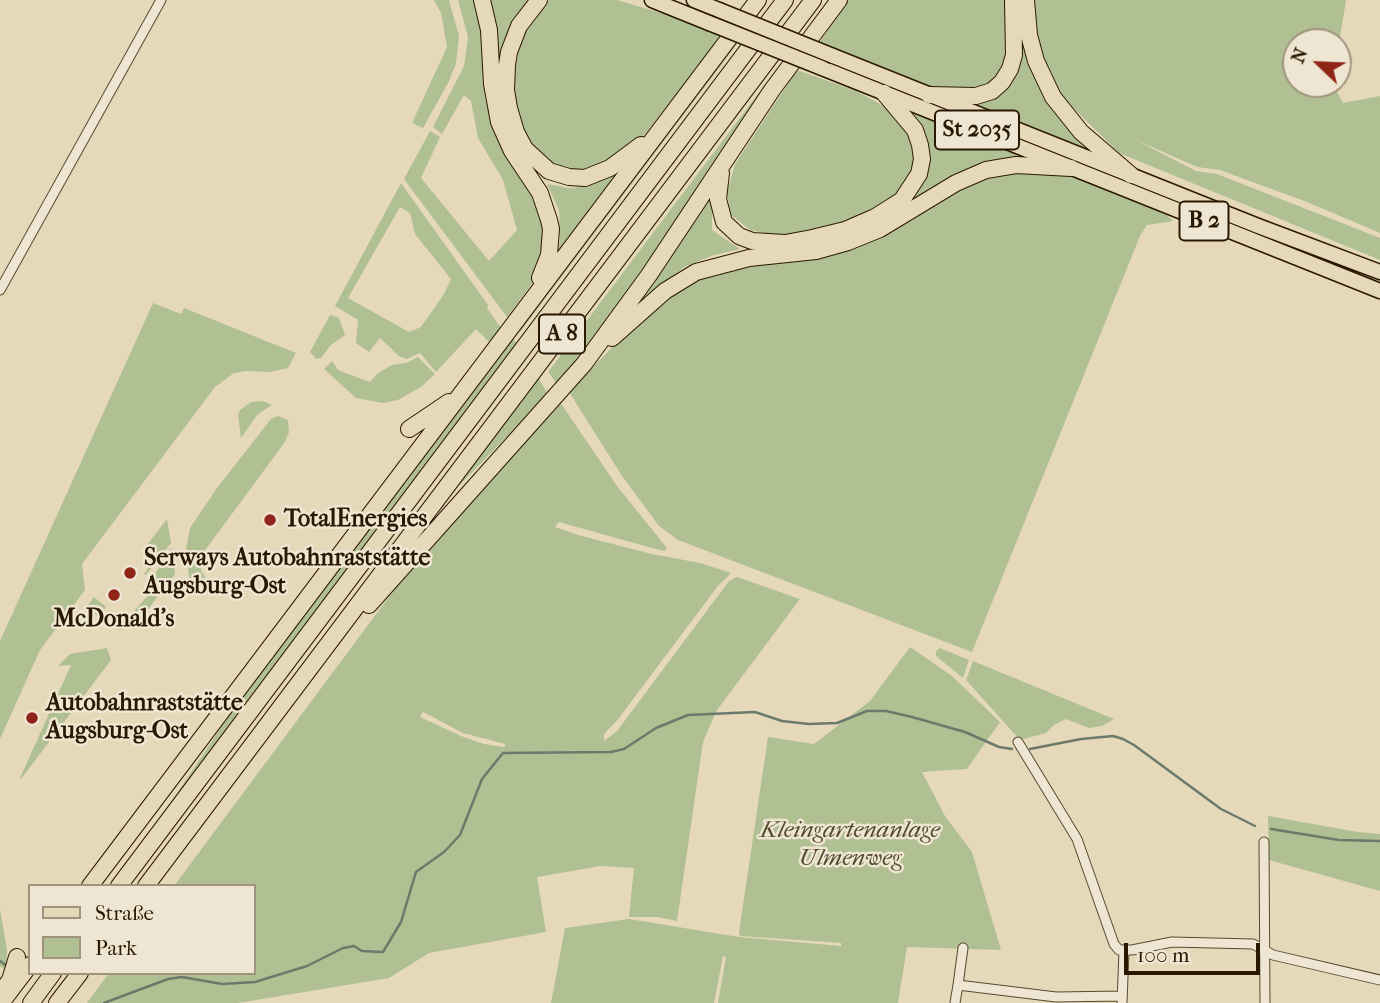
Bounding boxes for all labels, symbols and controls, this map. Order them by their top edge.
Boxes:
north arrow [1282,28,1352,98]
text: N [1287,45,1312,67]
road number: St 2035 [935,111,1019,150]
road number: B 2 [1180,202,1228,241]
road number: A 8 [539,314,585,354]
place label: TotalEnergies [284,506,427,534]
marker: TotalEnergies [262,512,278,528]
place label: Serways Autobahnraststätte Augsburg-Ost [144,545,430,601]
marker: Serways Autobahnraststätte Augsburg-Ost [122,565,138,581]
marker: McDonald's [106,587,122,603]
place label: McDonald's [54,606,174,634]
place label: Autobahnraststätte Augsburg-Ost [46,690,243,746]
marker: Autobahnraststätte Augsburg-Ost [24,710,40,726]
park label: Kleingartenanlage Ulmenweg [760,817,940,873]
legend [28,884,256,975]
text: Straße [95,901,154,925]
scale bar [1128,930,1264,974]
text: Park [95,936,137,960]
text: 100 m [1137,943,1190,967]

